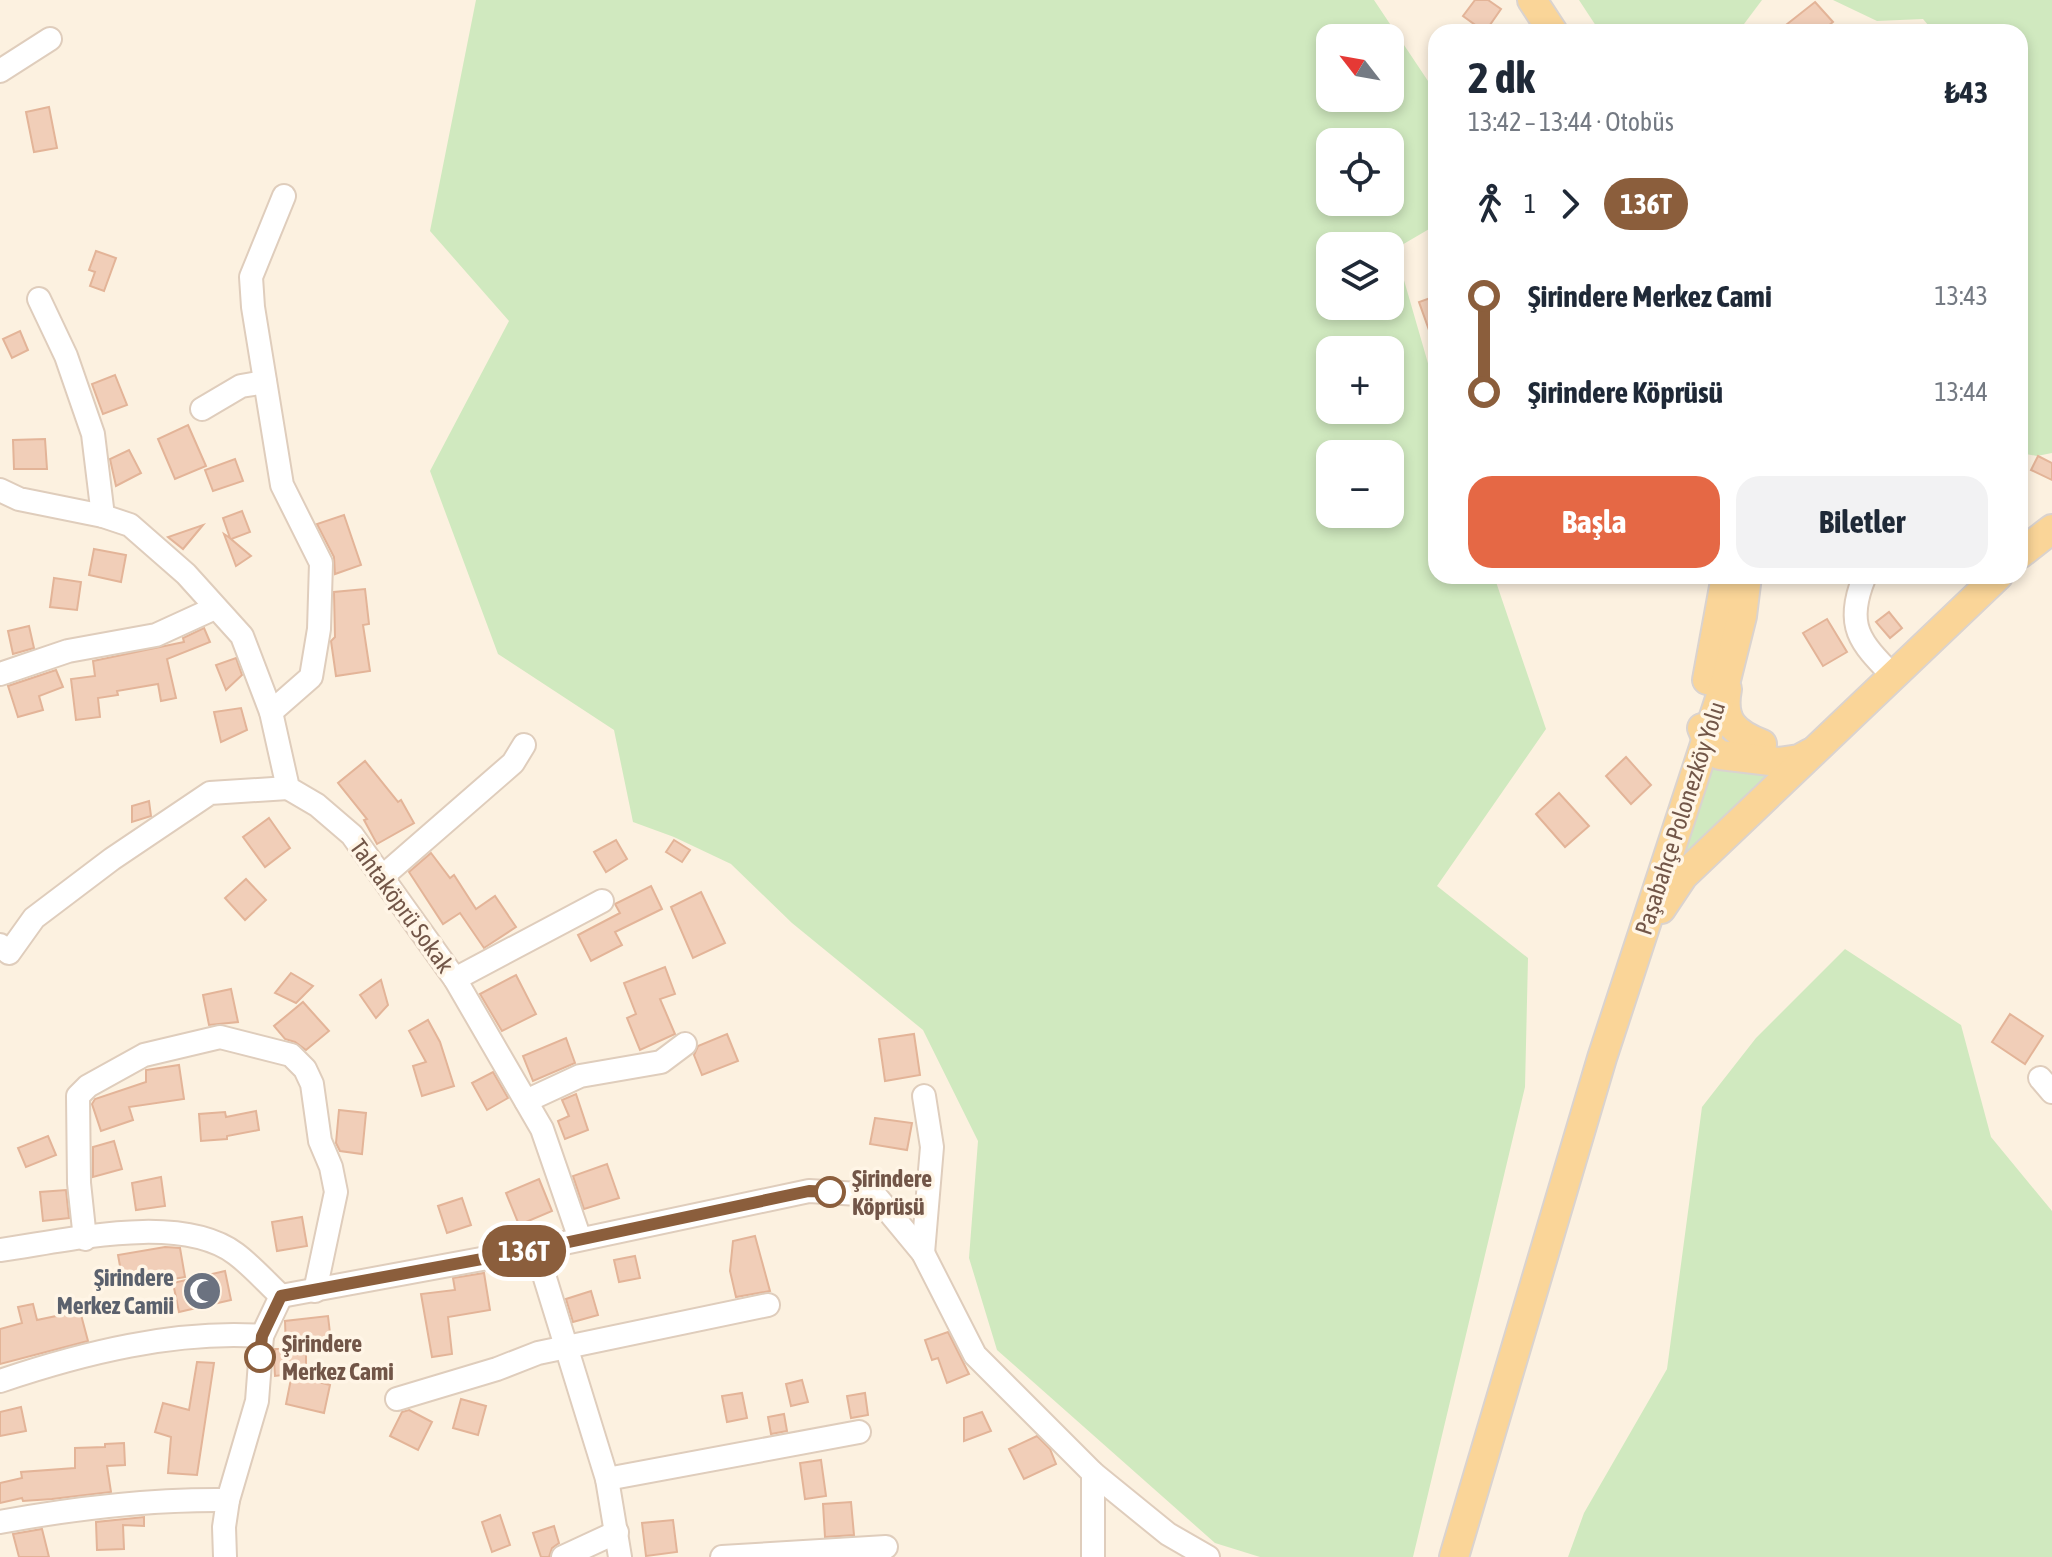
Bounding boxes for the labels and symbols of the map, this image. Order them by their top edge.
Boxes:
north arrow [1316,24,1404,112]
street label: Paşabahçe Polonezköy Yolu [1630,698,1730,938]
street label: Tahtaköprü Sokak [345,834,460,978]
place label: Şirindere Köprüsü [852,1165,932,1220]
marker: Şirindere Köprüsü [815,1177,845,1207]
line badge: 136T [468,1225,580,1277]
place label: Şirindere Merkez Camii [57,1264,174,1319]
mosque icon: Şirindere Merkez Camii [181,1270,223,1312]
place label: Şirindere Merkez Cami [282,1330,394,1385]
marker: Şirindere Merkez Cami [245,1342,275,1372]

